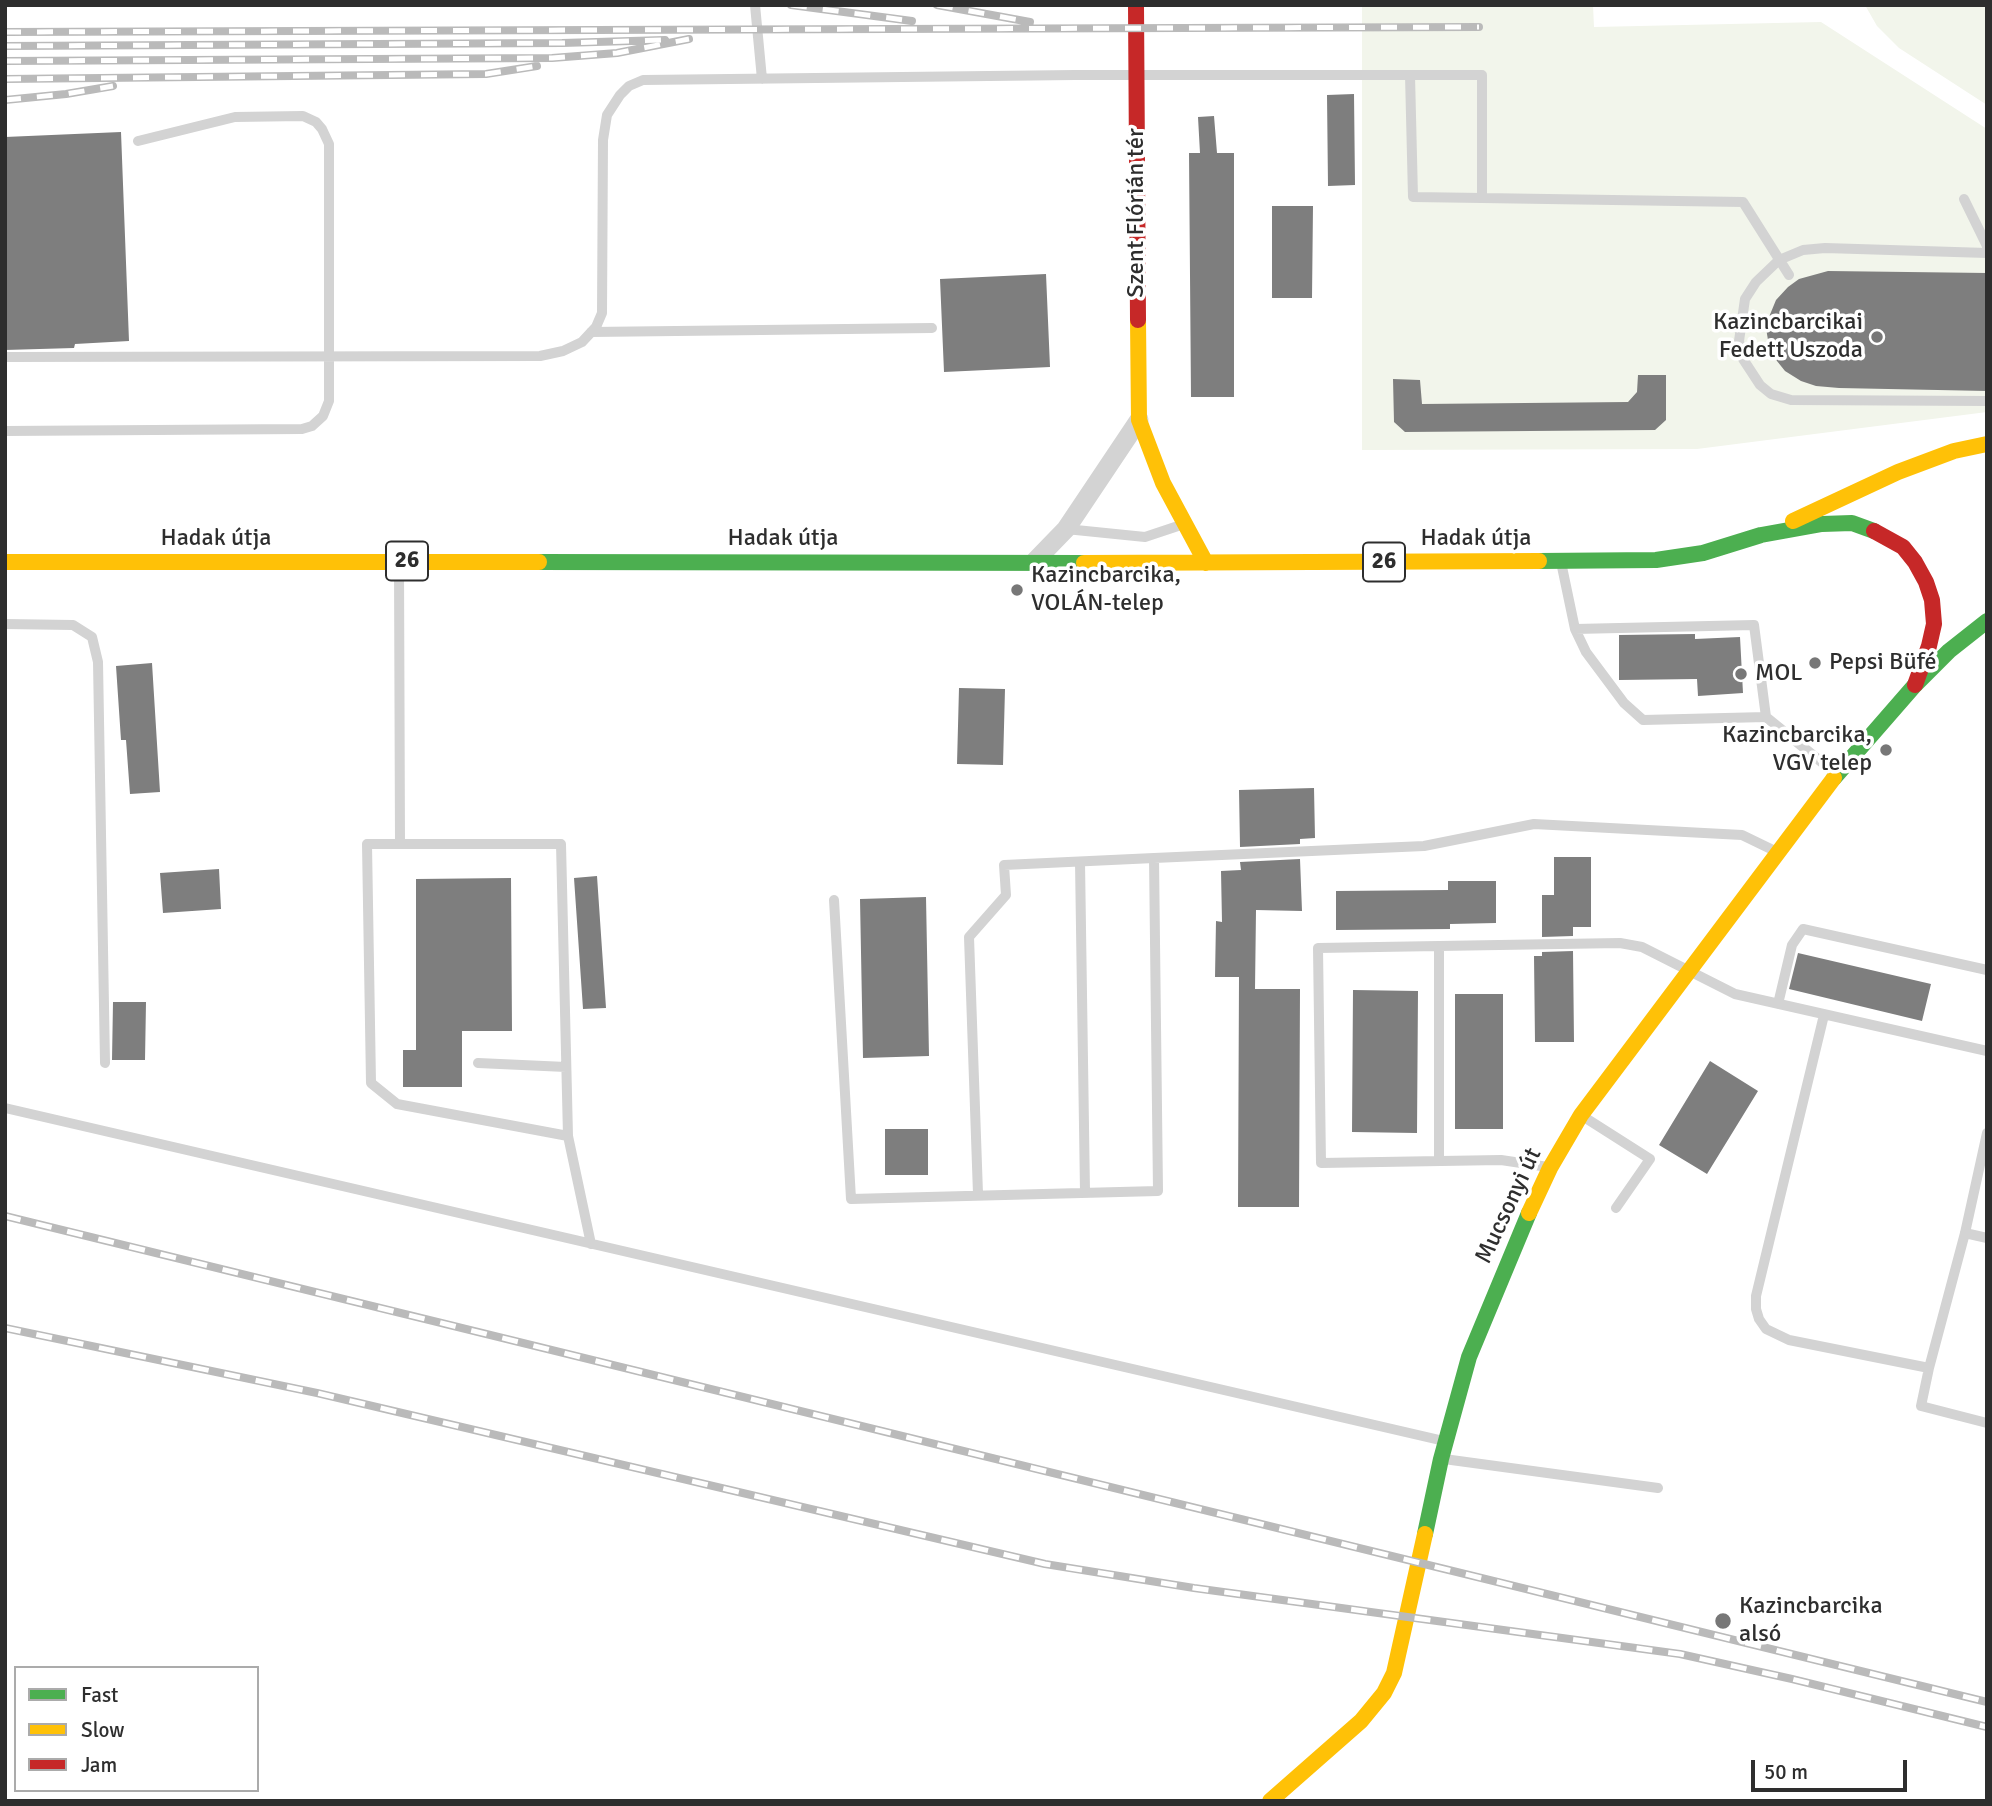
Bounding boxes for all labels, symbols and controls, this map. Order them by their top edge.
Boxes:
street label: Szent Flórián tér [1123,128,1151,298]
place label: Kazincbarcikai Fedett Uszoda [1713,309,1863,365]
marker: Kazincbarcikai Fedett Uszoda [1869,329,1885,345]
street label: Hadak útja [160,525,272,553]
street label: Hadak útja [727,525,839,553]
street label: Hadak útja [1420,525,1532,553]
road number: 26 [386,541,428,580]
road number: 26 [1363,542,1405,582]
place label: Kazincbarcika, VOLÁN-telep [1031,562,1181,618]
marker: Kazincbarcika, VOLÁN-telep [1009,582,1025,598]
place label: Pepsi Büfé [1829,649,1936,677]
marker: Pepsi Büfé [1807,655,1823,671]
place label: MOL [1755,660,1802,688]
marker: MOL [1733,666,1749,682]
place label: Kazincbarcika, VGV telep [1722,722,1872,778]
marker: Kazincbarcika, VGV telep [1878,742,1894,758]
street label: Mucsonyi út [1470,1144,1548,1268]
place label: Kazincbarcika alsó [1739,1593,1883,1649]
marker: Kazincbarcika alsó [1713,1611,1733,1631]
legend [14,1666,259,1792]
text: Fast [81,1682,118,1708]
text: Slow [81,1717,125,1743]
scale bar [1754,1746,1910,1790]
text: Jam [81,1752,117,1778]
text: 50 m [1764,1759,1808,1785]

